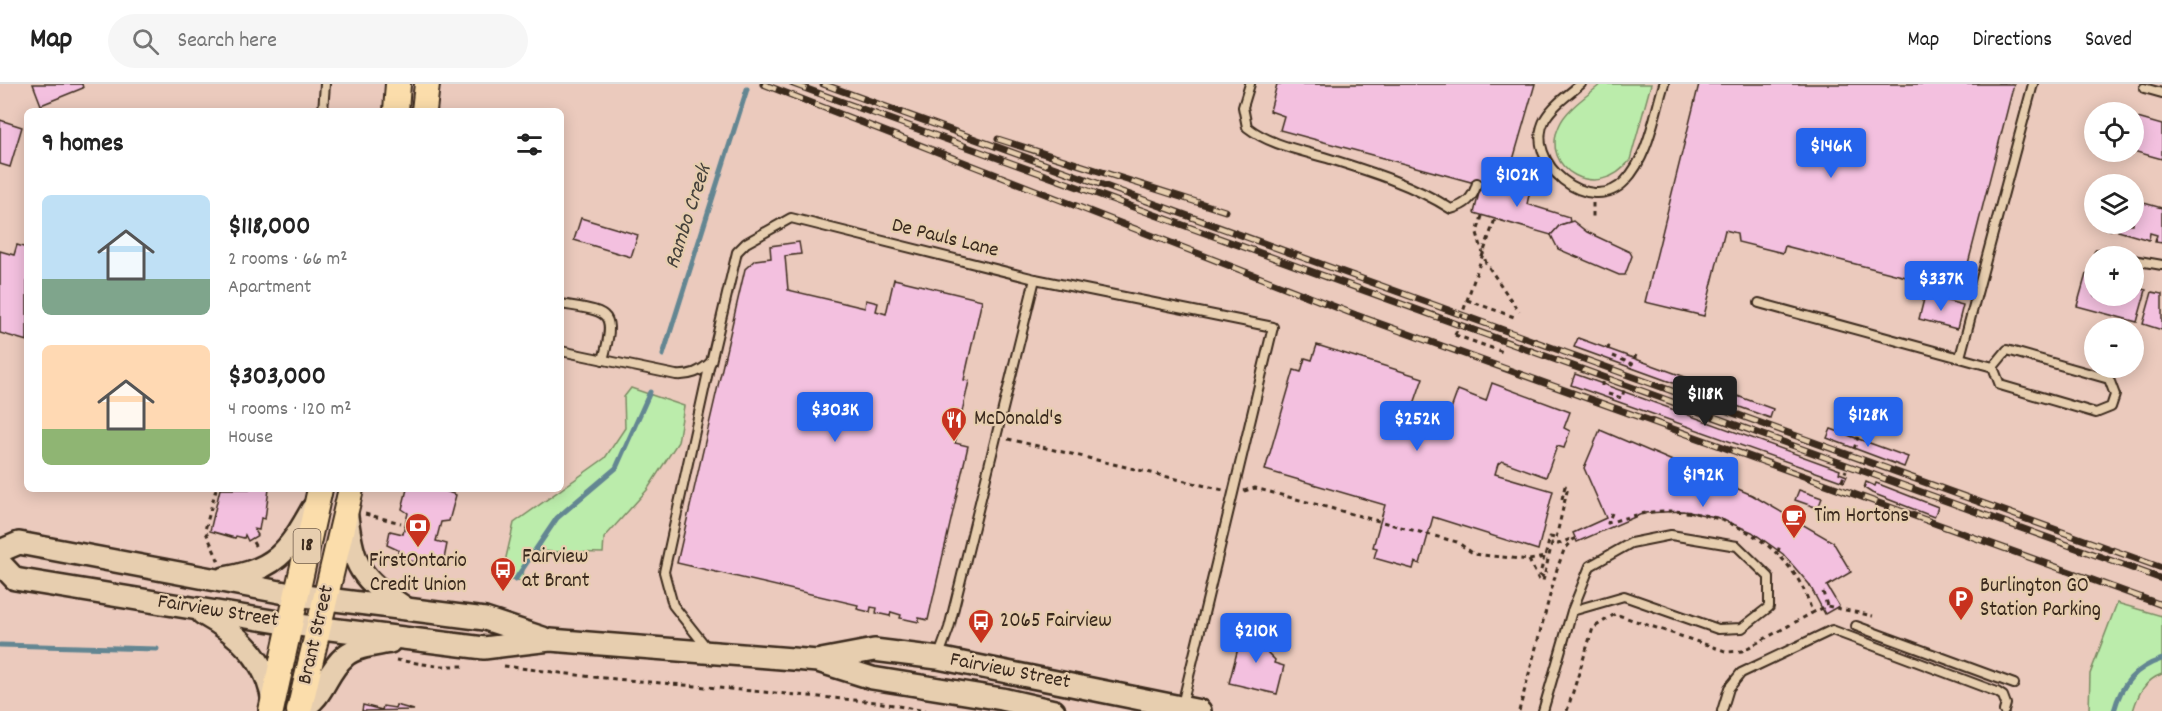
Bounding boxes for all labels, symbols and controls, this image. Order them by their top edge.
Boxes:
search box [108,14,528,68]
text: Map [30,21,72,61]
icon: search [129,25,162,58]
text: Search here [177,26,277,57]
text: Map [1908,26,1939,56]
text: Directions [1972,26,2052,56]
text: Saved [2085,26,2132,56]
map controls [2084,102,2144,378]
button: locate [2084,102,2144,162]
text: 9 homes [42,126,124,163]
icon: filters [513,128,546,161]
pin: $146K [1789,128,1873,179]
text: $146K [1810,133,1852,161]
pin: $102K [1475,157,1559,208]
water label: Rambo Creek [658,159,721,273]
text: $102K [1495,162,1539,190]
button: layers [2084,174,2144,234]
text: $118,000 [228,209,310,246]
street label: De Pauls Lane [888,211,1002,267]
icon: home [90,219,162,291]
text: 2 rooms · 66 m² [228,246,348,274]
button: + [2084,246,2144,306]
pin: $337K [1899,261,1983,312]
text: $337K [1919,266,1963,294]
text: Apartment [228,274,311,302]
button: − [2084,318,2144,378]
text: $303,000 [228,359,326,396]
icon: home [90,369,162,441]
pin: $118K [1663,376,1747,427]
text: $118K [1687,381,1723,409]
pin: $303K [793,392,877,443]
text: 4 rooms · 120 m² [228,396,352,424]
text: $303K [811,397,859,425]
pin: $128K [1826,397,1910,448]
pin: $252K [1375,401,1459,452]
text: $128K [1848,402,1888,430]
restaurant icon: McDonald's [939,405,969,443]
place label: McDonald's [974,405,1062,435]
text: $252K [1394,406,1440,434]
text: House [228,424,273,452]
pin: $192K [1661,457,1745,508]
text: $192K [1682,462,1724,490]
cafe icon: Tim Hortons [1779,502,1809,540]
place label: Tim Hortons [1814,502,1909,532]
bank icon: FirstOntario Credit Union [403,511,433,549]
road number: 18 [294,529,320,563]
place label: Fairview at Brant [522,543,590,597]
place label: FirstOntario Credit Union [369,547,467,601]
bus stop icon: Fairview at Brant [488,555,518,593]
place label: Burlington GO Station Parking [1980,572,2101,626]
street label: Brant Street [291,582,343,688]
parking icon: Burlington GO Station Parking [1946,584,1976,622]
street label: Fairview Street [155,588,281,636]
bus stop icon: 2065 Fairview [966,607,996,645]
place label: 2065 Fairview [1000,607,1112,637]
pin: $210K [1214,613,1298,664]
text: $210K [1234,618,1278,646]
street label: Fairview Street [947,646,1073,698]

